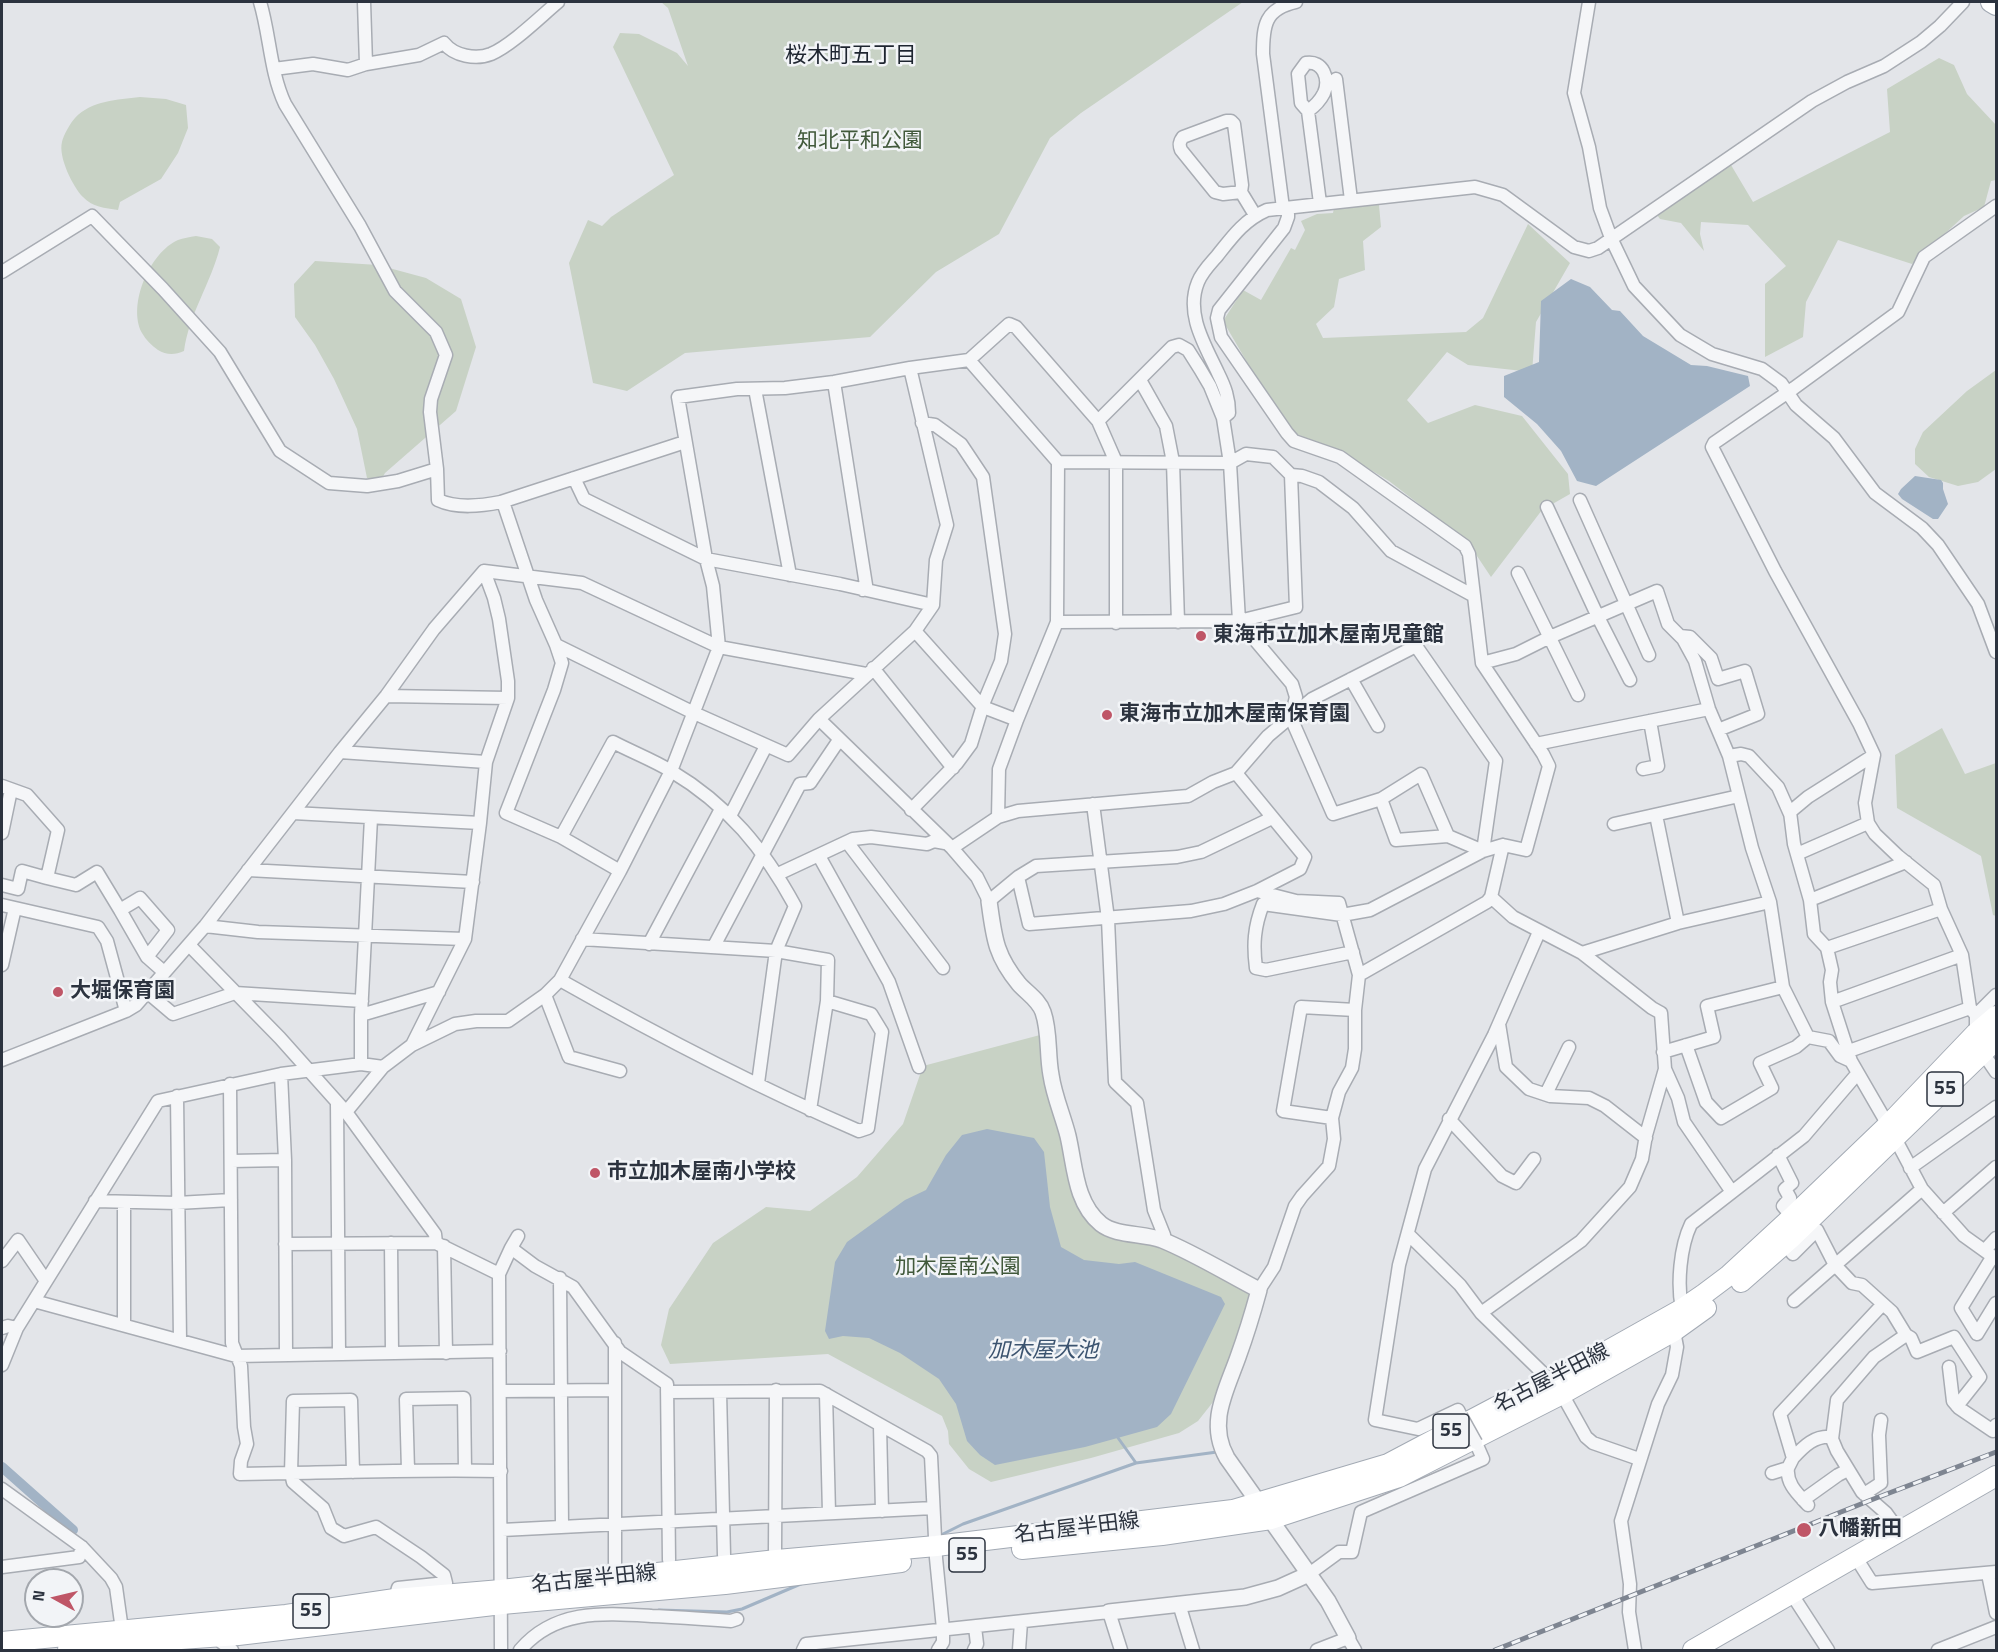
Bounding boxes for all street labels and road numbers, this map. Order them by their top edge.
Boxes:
road number: 55 [1927,1072,1963,1106]
street label: 名古屋半田線 [1490,1339,1614,1419]
road number: 55 [1433,1414,1469,1448]
street label: 名古屋半田線 [1013,1509,1141,1549]
road number: 55 [949,1538,985,1572]
street label: 名古屋半田線 [530,1561,658,1599]
road number: 55 [293,1594,329,1628]

